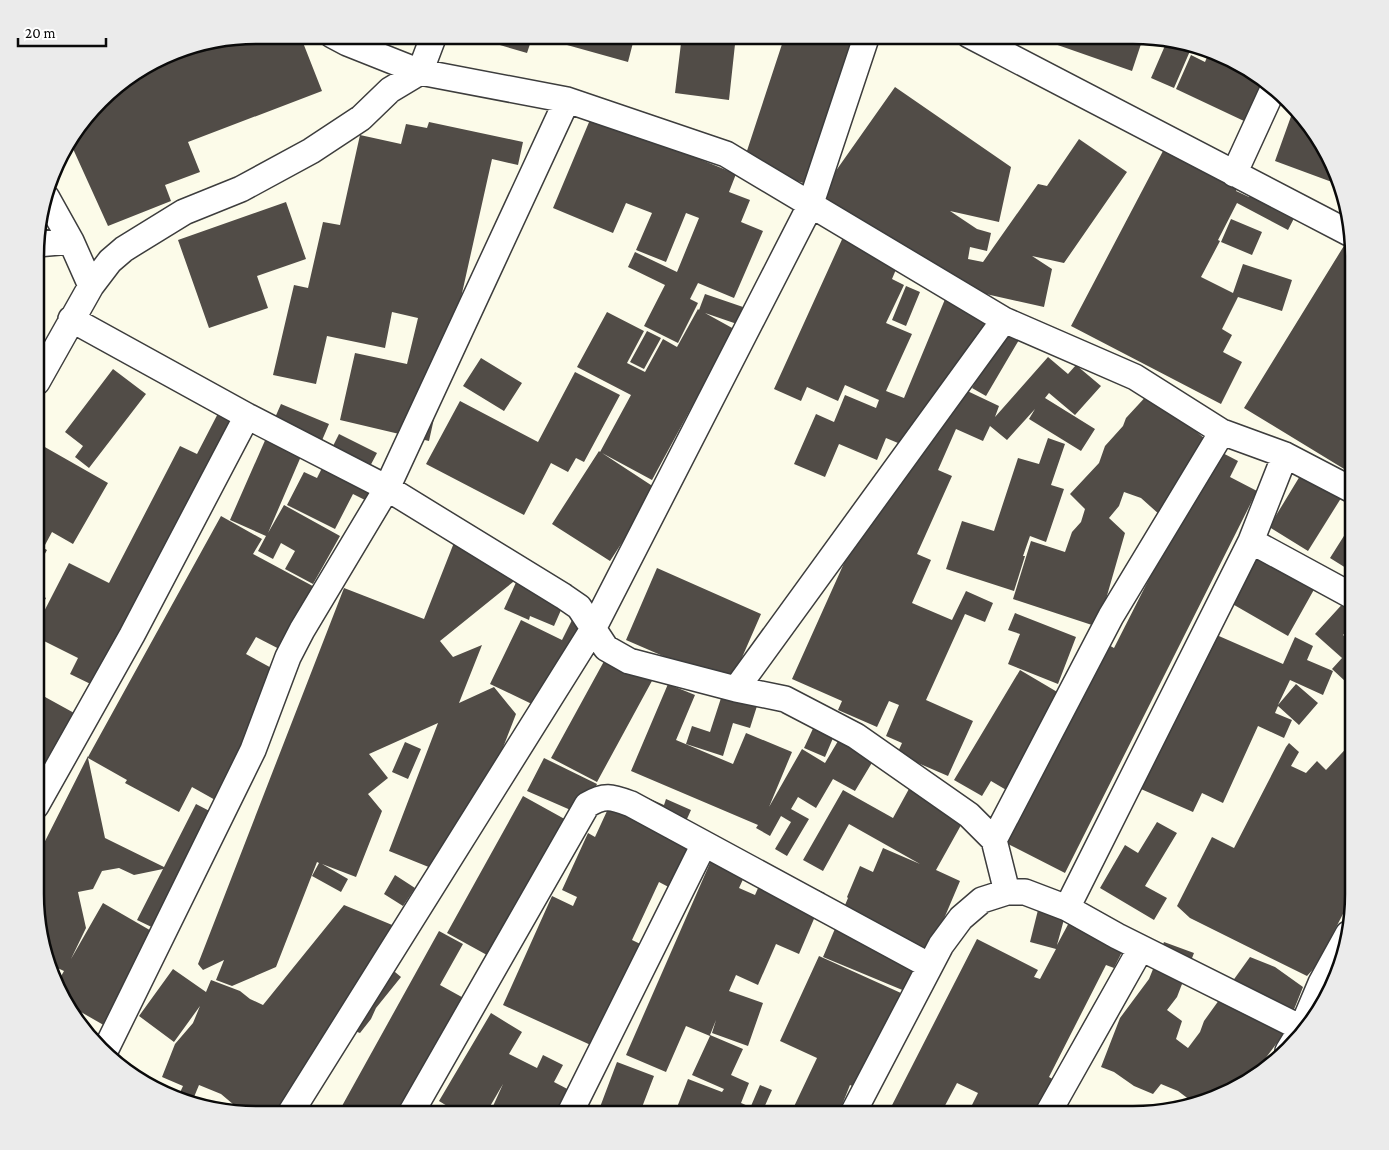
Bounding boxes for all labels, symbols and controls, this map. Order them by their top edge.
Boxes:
scale bar [18,15,105,47]
text: 20 m [25,25,56,41]

